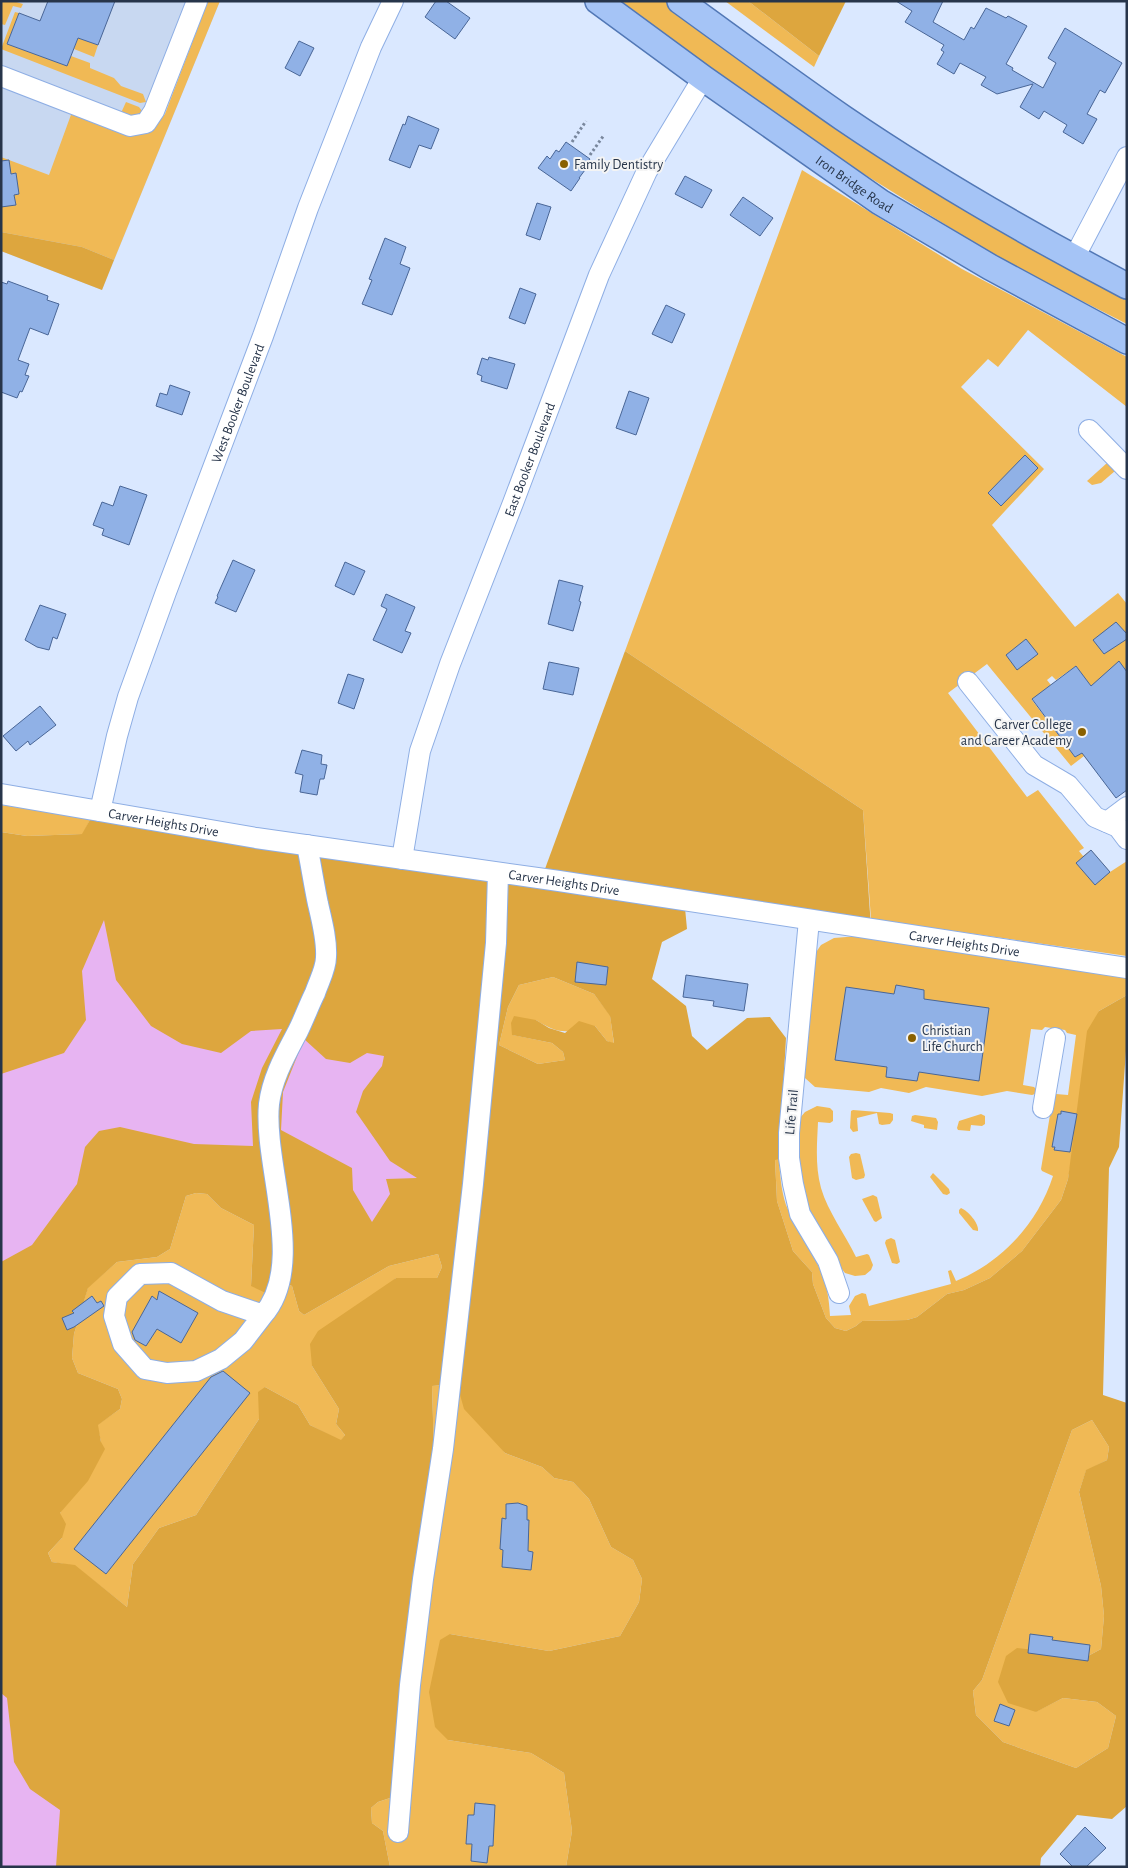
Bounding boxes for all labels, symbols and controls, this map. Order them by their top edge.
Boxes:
street label: Iron Bridge Road [813,153,895,216]
marker: Family Dentistry [558,158,570,170]
place label: Family Dentistry [574,158,663,172]
street label: West Booker Boulevard [210,342,267,465]
street label: East Booker Boulevard [502,401,558,519]
place label: Carver College and Career Academy [961,718,1072,748]
marker: Carver College and Career Academy [1076,726,1088,738]
street label: Carver Heights Drive [107,807,220,839]
street label: Carver Heights Drive [508,868,620,898]
street label: Carver Heights Drive [908,929,1021,959]
place label: Christian Life Church [922,1024,983,1054]
marker: Christian Life Church [906,1032,918,1044]
street label: Life Trail [783,1089,801,1135]

